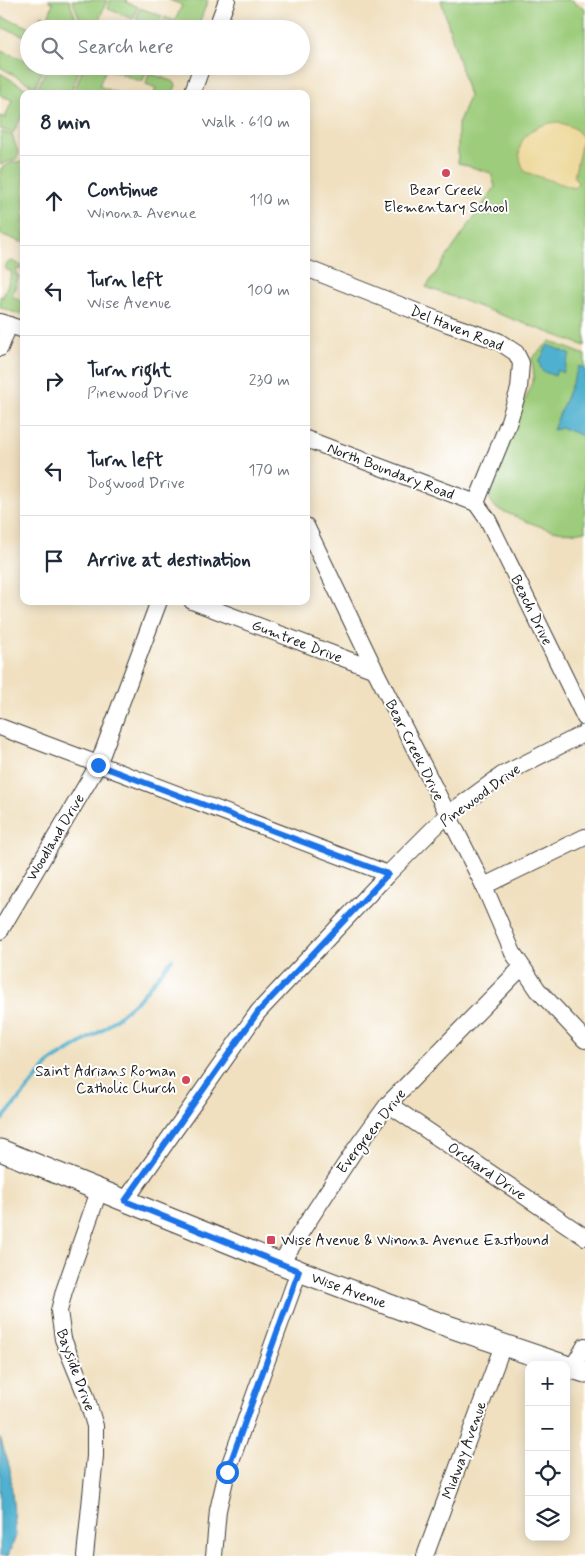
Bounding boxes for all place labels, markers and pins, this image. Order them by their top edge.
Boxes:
marker: Bear Creek Elementary School [440,167,452,179]
place label: Bear Creek Elementary School [384,181,508,218]
place label: Saint Adrians Roman Catholic Church [35,1062,176,1099]
marker: Saint Adrians Roman Catholic Church [180,1074,192,1086]
place label: Wise Avenue & Winona Avenue Eastbound [281,1231,549,1251]
marker: Wise Avenue & Winona Avenue Eastbound [265,1234,277,1246]

